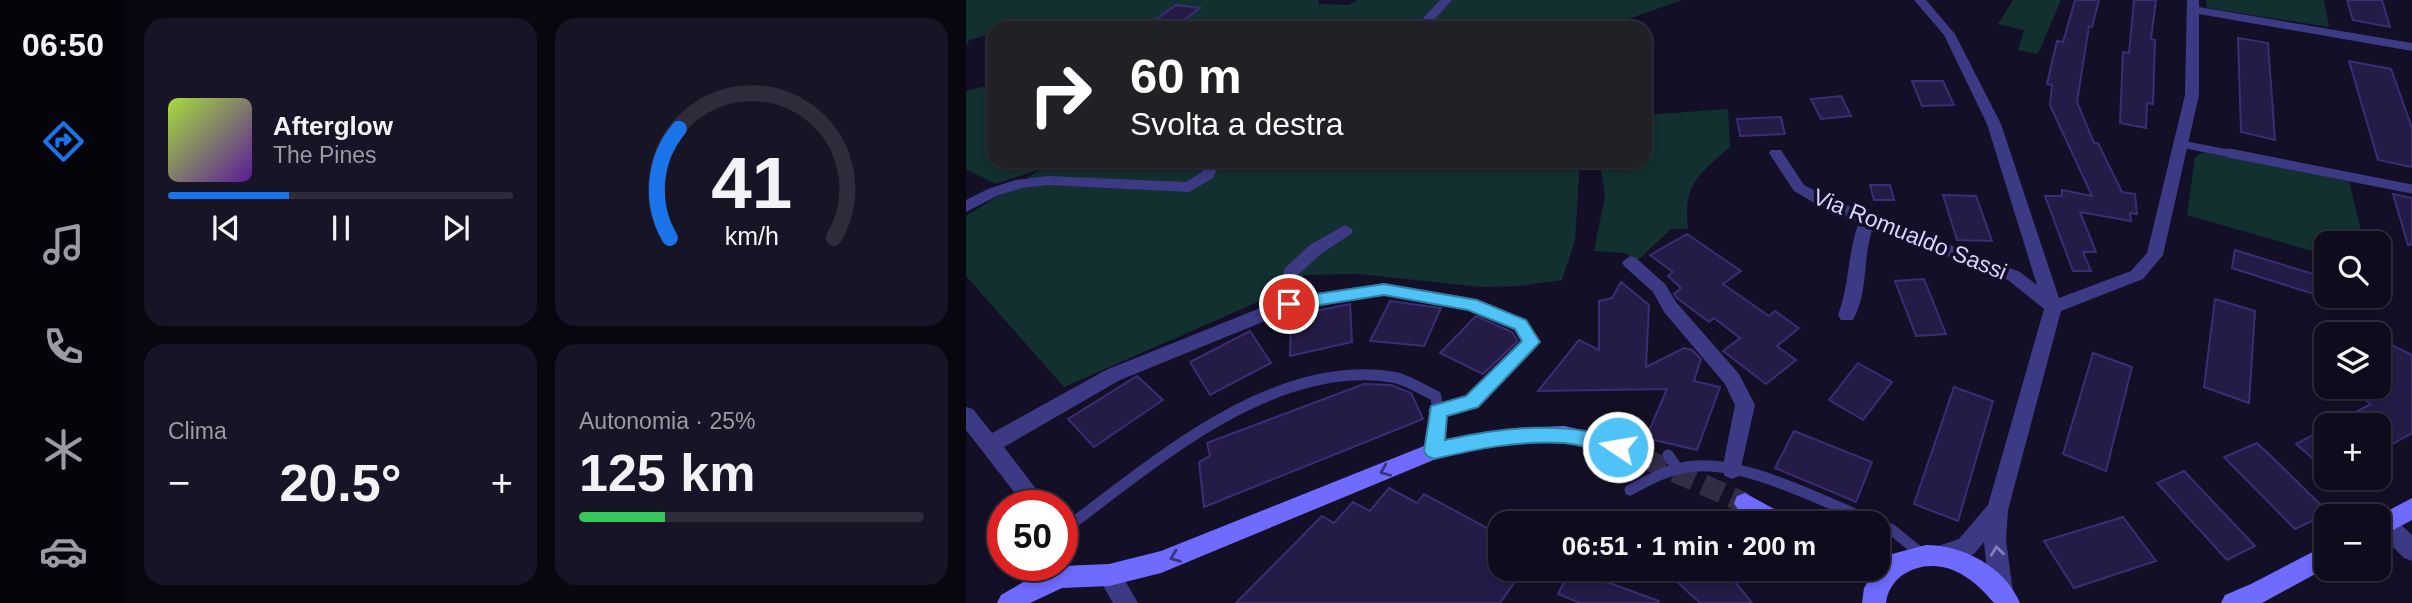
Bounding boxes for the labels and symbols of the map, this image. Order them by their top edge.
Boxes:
street label: Via Romualdo Sassi [1809,183,2011,285]
pin [1259,274,1319,334]
position arrow [1581,410,1655,484]
one-way arrow [1380,463,1392,477]
speed limit sign: 50 [987,490,1078,581]
one-way arrow [1989,545,2004,557]
one-way arrow [1169,549,1181,563]

